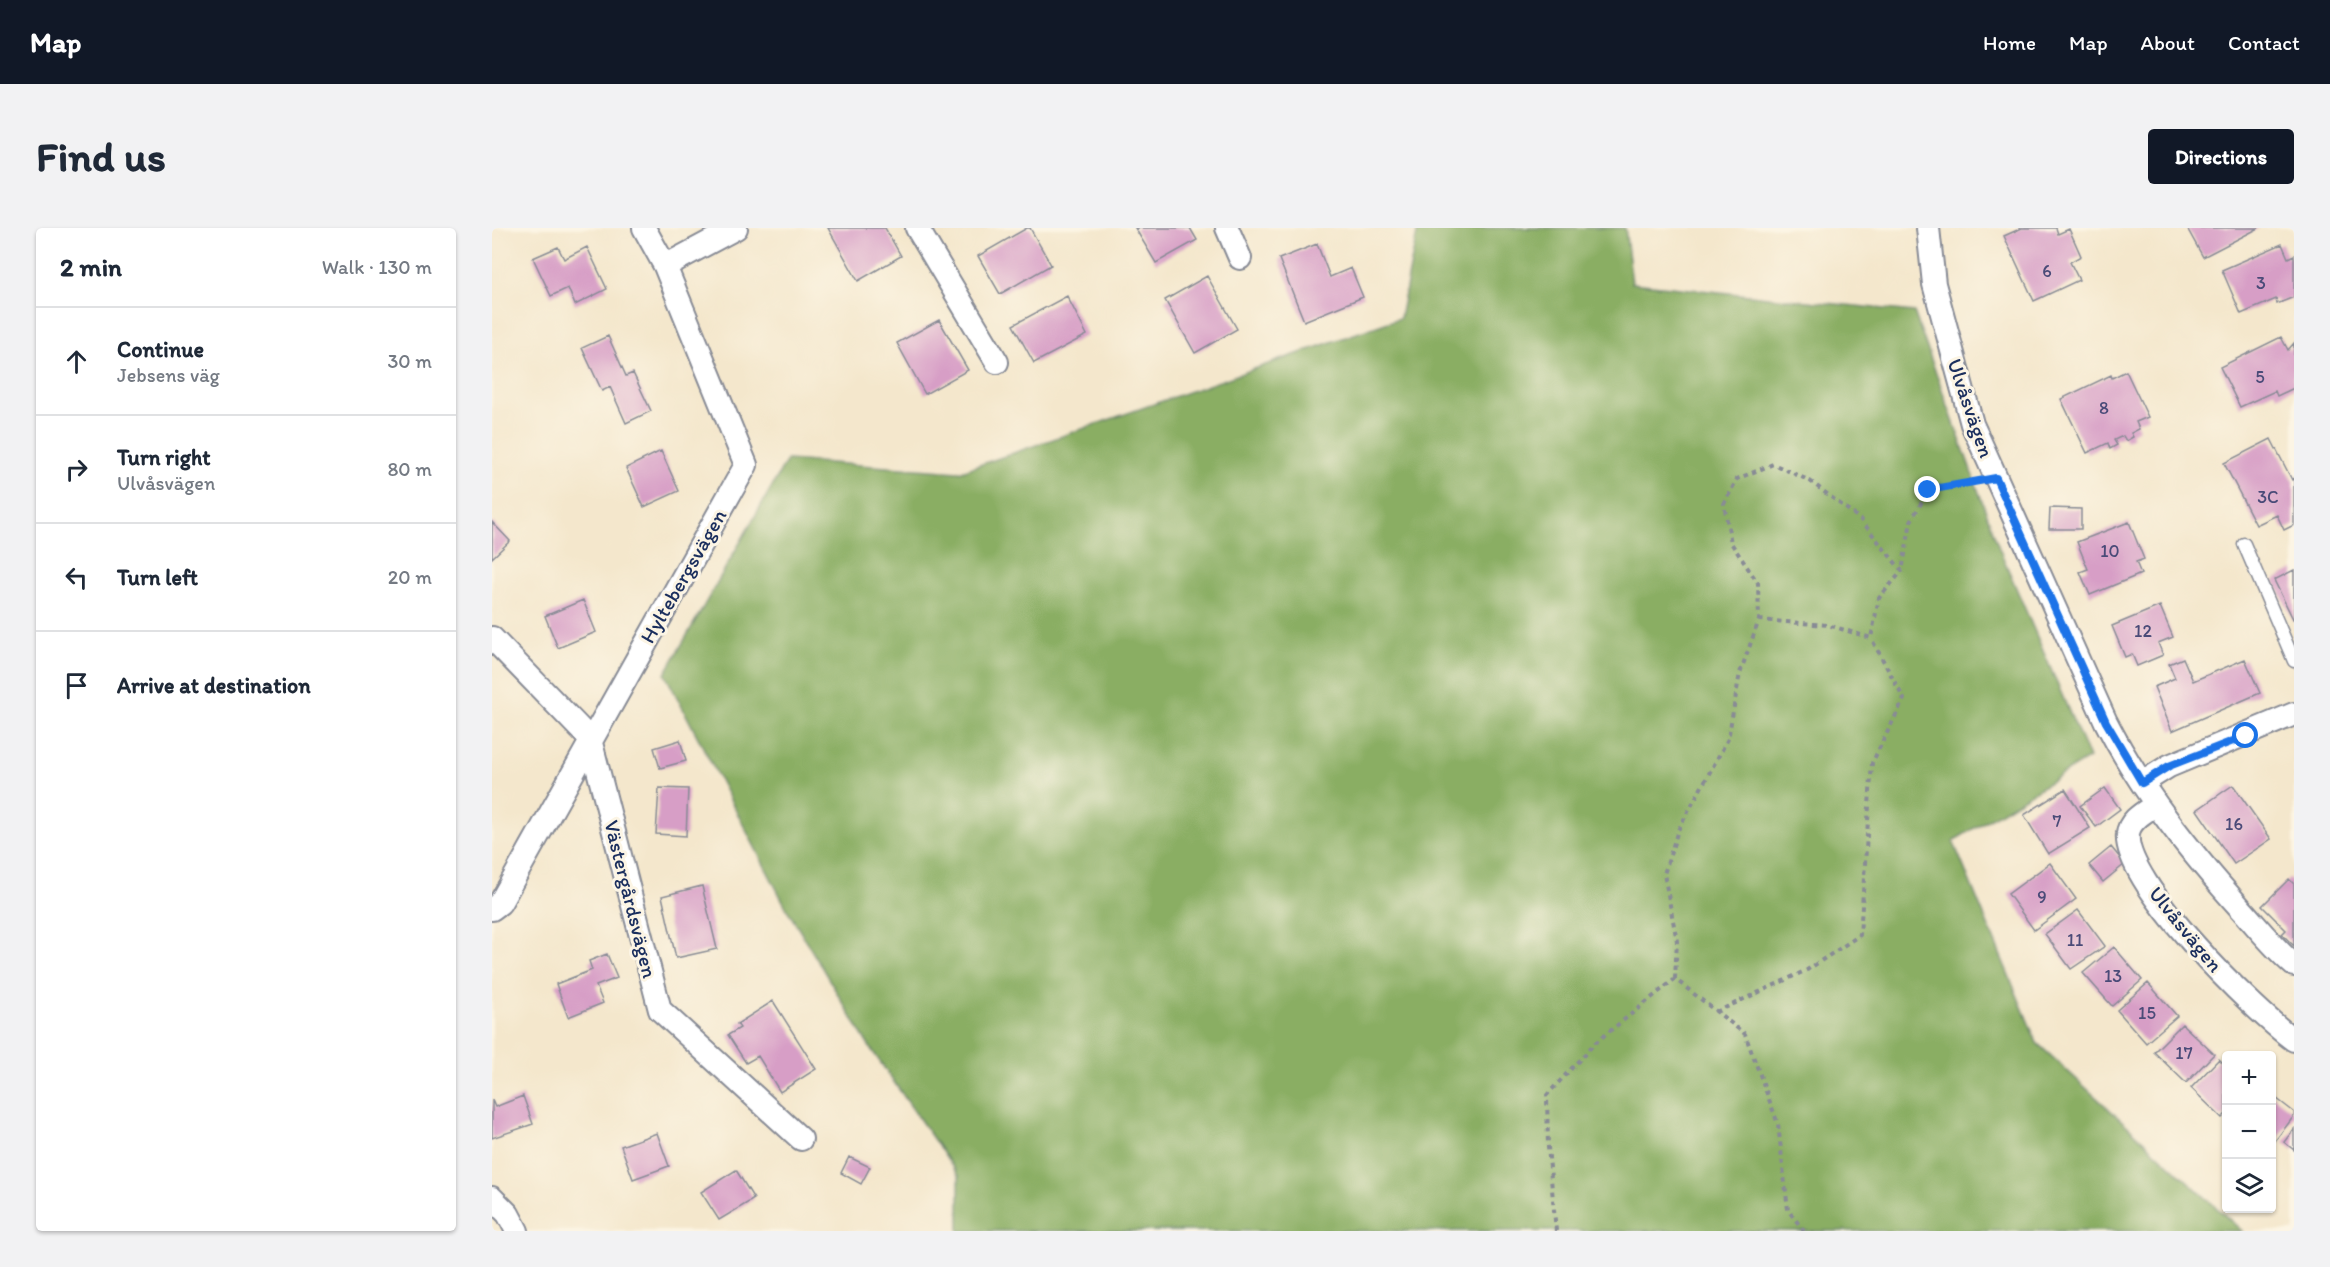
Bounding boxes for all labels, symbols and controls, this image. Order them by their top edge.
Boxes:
text: Map [30,25,81,59]
text: Home [1983,30,2036,55]
text: Map [2069,30,2108,55]
text: About [2141,30,2195,55]
text: Contact [2228,30,2300,55]
button: Directions [2148,129,2294,184]
text: Find us [36,131,166,182]
text: 2 min [60,251,122,283]
text: Walk · 130 m [322,255,432,279]
house number: 6 [2042,260,2052,282]
house number: 3 [2256,272,2266,294]
text: Continue [117,336,204,363]
icon: ahead [60,345,93,378]
text: 30 m [387,349,432,373]
street label: Ulvåsvägen [1942,355,2000,461]
text: Jebsens väg [117,363,220,387]
house number: 5 [2255,366,2265,388]
house number: 8 [2099,397,2109,419]
text: Turn right [117,444,211,471]
icon: right [60,453,93,486]
text: 80 m [387,457,432,481]
text: Ulvåsvägen [117,471,215,495]
route end [1914,476,1940,502]
house number: 3C [2257,486,2279,508]
street label: Hyltebergsvägen [635,504,732,647]
house number: 10 [2100,540,2120,562]
icon: left [60,561,93,594]
text: Turn left [117,564,198,591]
text: 20 m [388,565,432,589]
house number: 12 [2134,620,2152,642]
icon: arrive [60,669,93,702]
text: Arrive at destination [117,672,311,699]
route start [2232,722,2258,748]
house number: 7 [2053,810,2062,832]
house number: 16 [2225,813,2243,835]
street label: Västergårdsvägen [599,818,663,981]
street label: Ulvåsvägen [2144,881,2228,977]
house number: 9 [2037,886,2047,908]
house number: 11 [2067,929,2083,951]
house number: 13 [2104,965,2122,987]
house number: 15 [2138,1002,2156,1024]
house number: 17 [2175,1042,2193,1064]
map controls [2222,1051,2276,1213]
button: + [2222,1051,2276,1105]
button: − [2222,1105,2276,1159]
button: layers [2222,1159,2276,1213]

